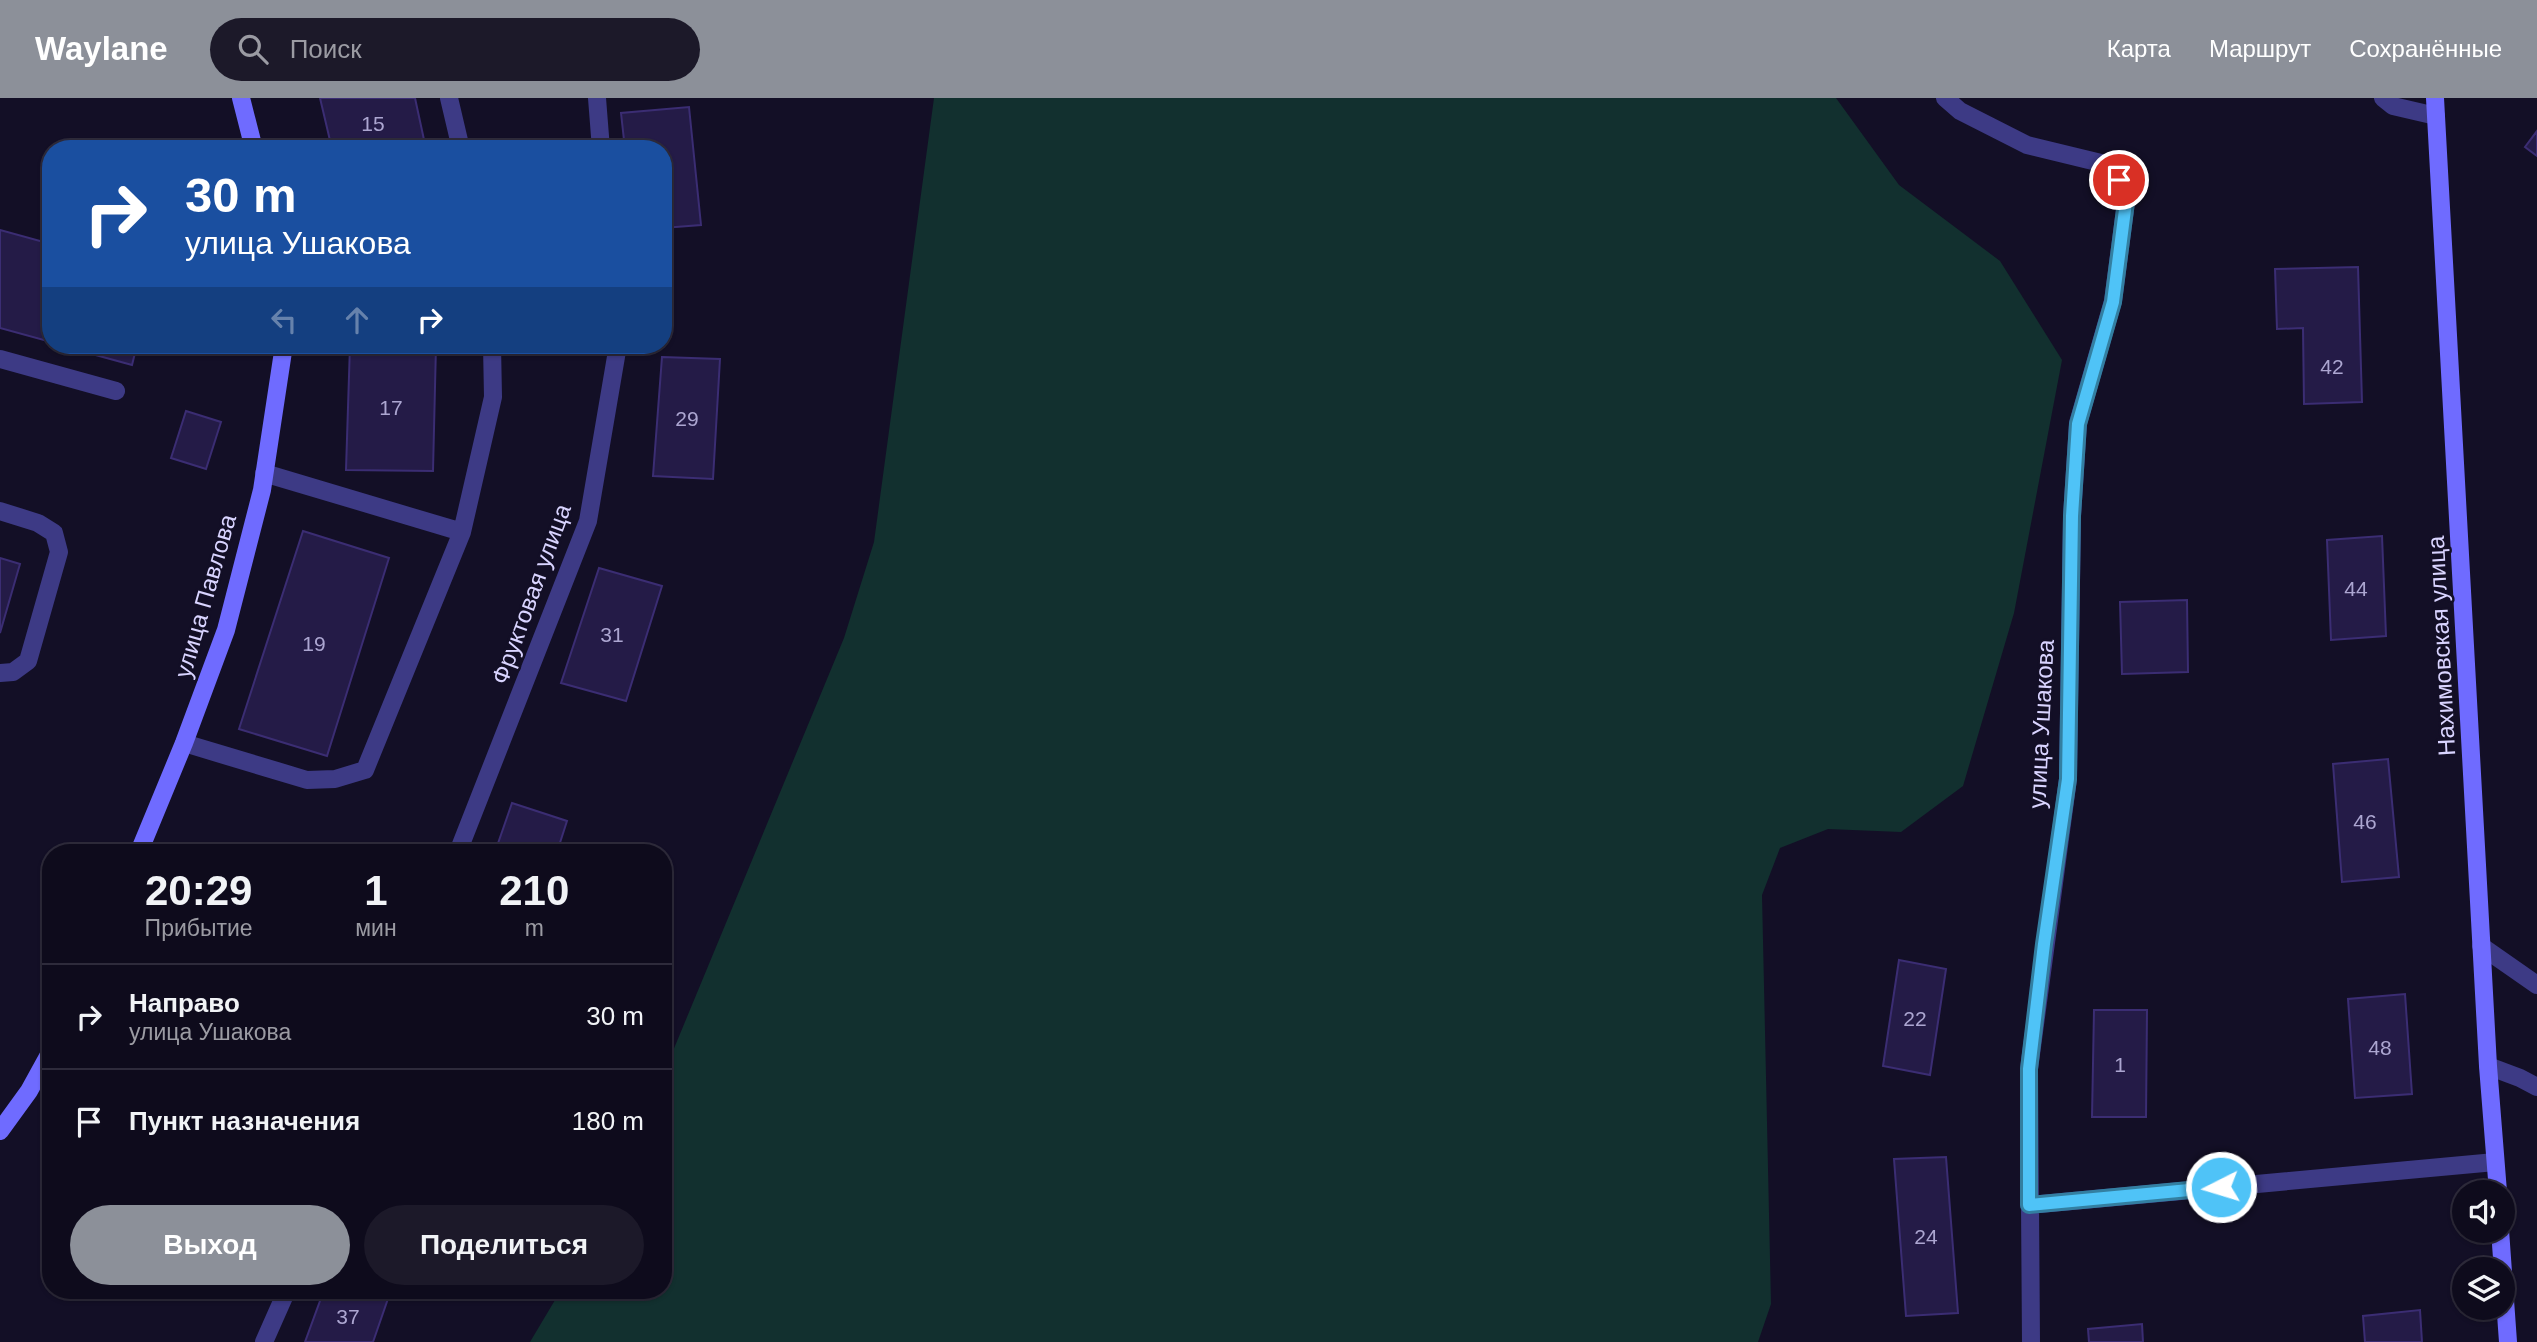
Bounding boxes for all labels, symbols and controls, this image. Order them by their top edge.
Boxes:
search box [210,18,700,81]
text: Waylane [35,30,168,67]
icon: search [234,30,272,68]
text: Поиск [290,34,362,64]
text: Карта [2107,35,2171,62]
text: Маршрут [2209,35,2311,62]
text: Сохранённые [2349,35,2502,62]
house number: 15 [361,112,385,135]
pin [2089,150,2149,210]
icon: arrive [2100,161,2138,199]
icon: right [70,168,161,259]
text: 30 m [185,168,297,222]
text: улица Ушакова [185,225,411,261]
icon: left [265,301,303,339]
icon: ahead [338,301,376,339]
icon: right [411,301,449,339]
house number: 42 [2320,355,2344,378]
house number: 17 [379,396,403,419]
house number: 29 [675,407,699,430]
street label: Фруктовая улица [486,500,576,688]
street label: улица Павлова [169,510,241,681]
street label: Нахимовская улица [2422,535,2460,757]
house number: 44 [2344,577,2368,600]
house number: 31 [600,623,624,646]
house number: 19 [302,632,326,655]
street label: улица Ушакова [2023,638,2059,809]
house number: 46 [2353,810,2377,833]
text: 20:29 [145,867,252,914]
text: 1 [364,867,388,914]
text: 210 [499,867,569,914]
text: Прибытие [145,915,253,941]
text: мин [355,915,397,941]
text: m [525,915,544,941]
text: Направо [129,988,240,1018]
icon: right [70,998,108,1036]
text: 30 m [586,1001,644,1031]
house number: 22 [1903,1007,1927,1030]
text: улица Ушакова [129,1019,291,1045]
house number: 48 [2368,1036,2392,1059]
house number: 1 [2114,1053,2126,1076]
icon: arrive [70,1103,108,1141]
text: Пункт назначения [129,1106,360,1136]
text: 180 m [572,1106,644,1136]
position arrow [2184,1150,2258,1224]
map controls [2452,1180,2515,1320]
button: sound [2452,1180,2515,1243]
button: Выход [70,1205,350,1285]
button: Поделиться [364,1205,644,1285]
house number: 24 [1914,1225,1938,1248]
button: layers [2452,1257,2515,1320]
house number: 37 [336,1305,360,1328]

